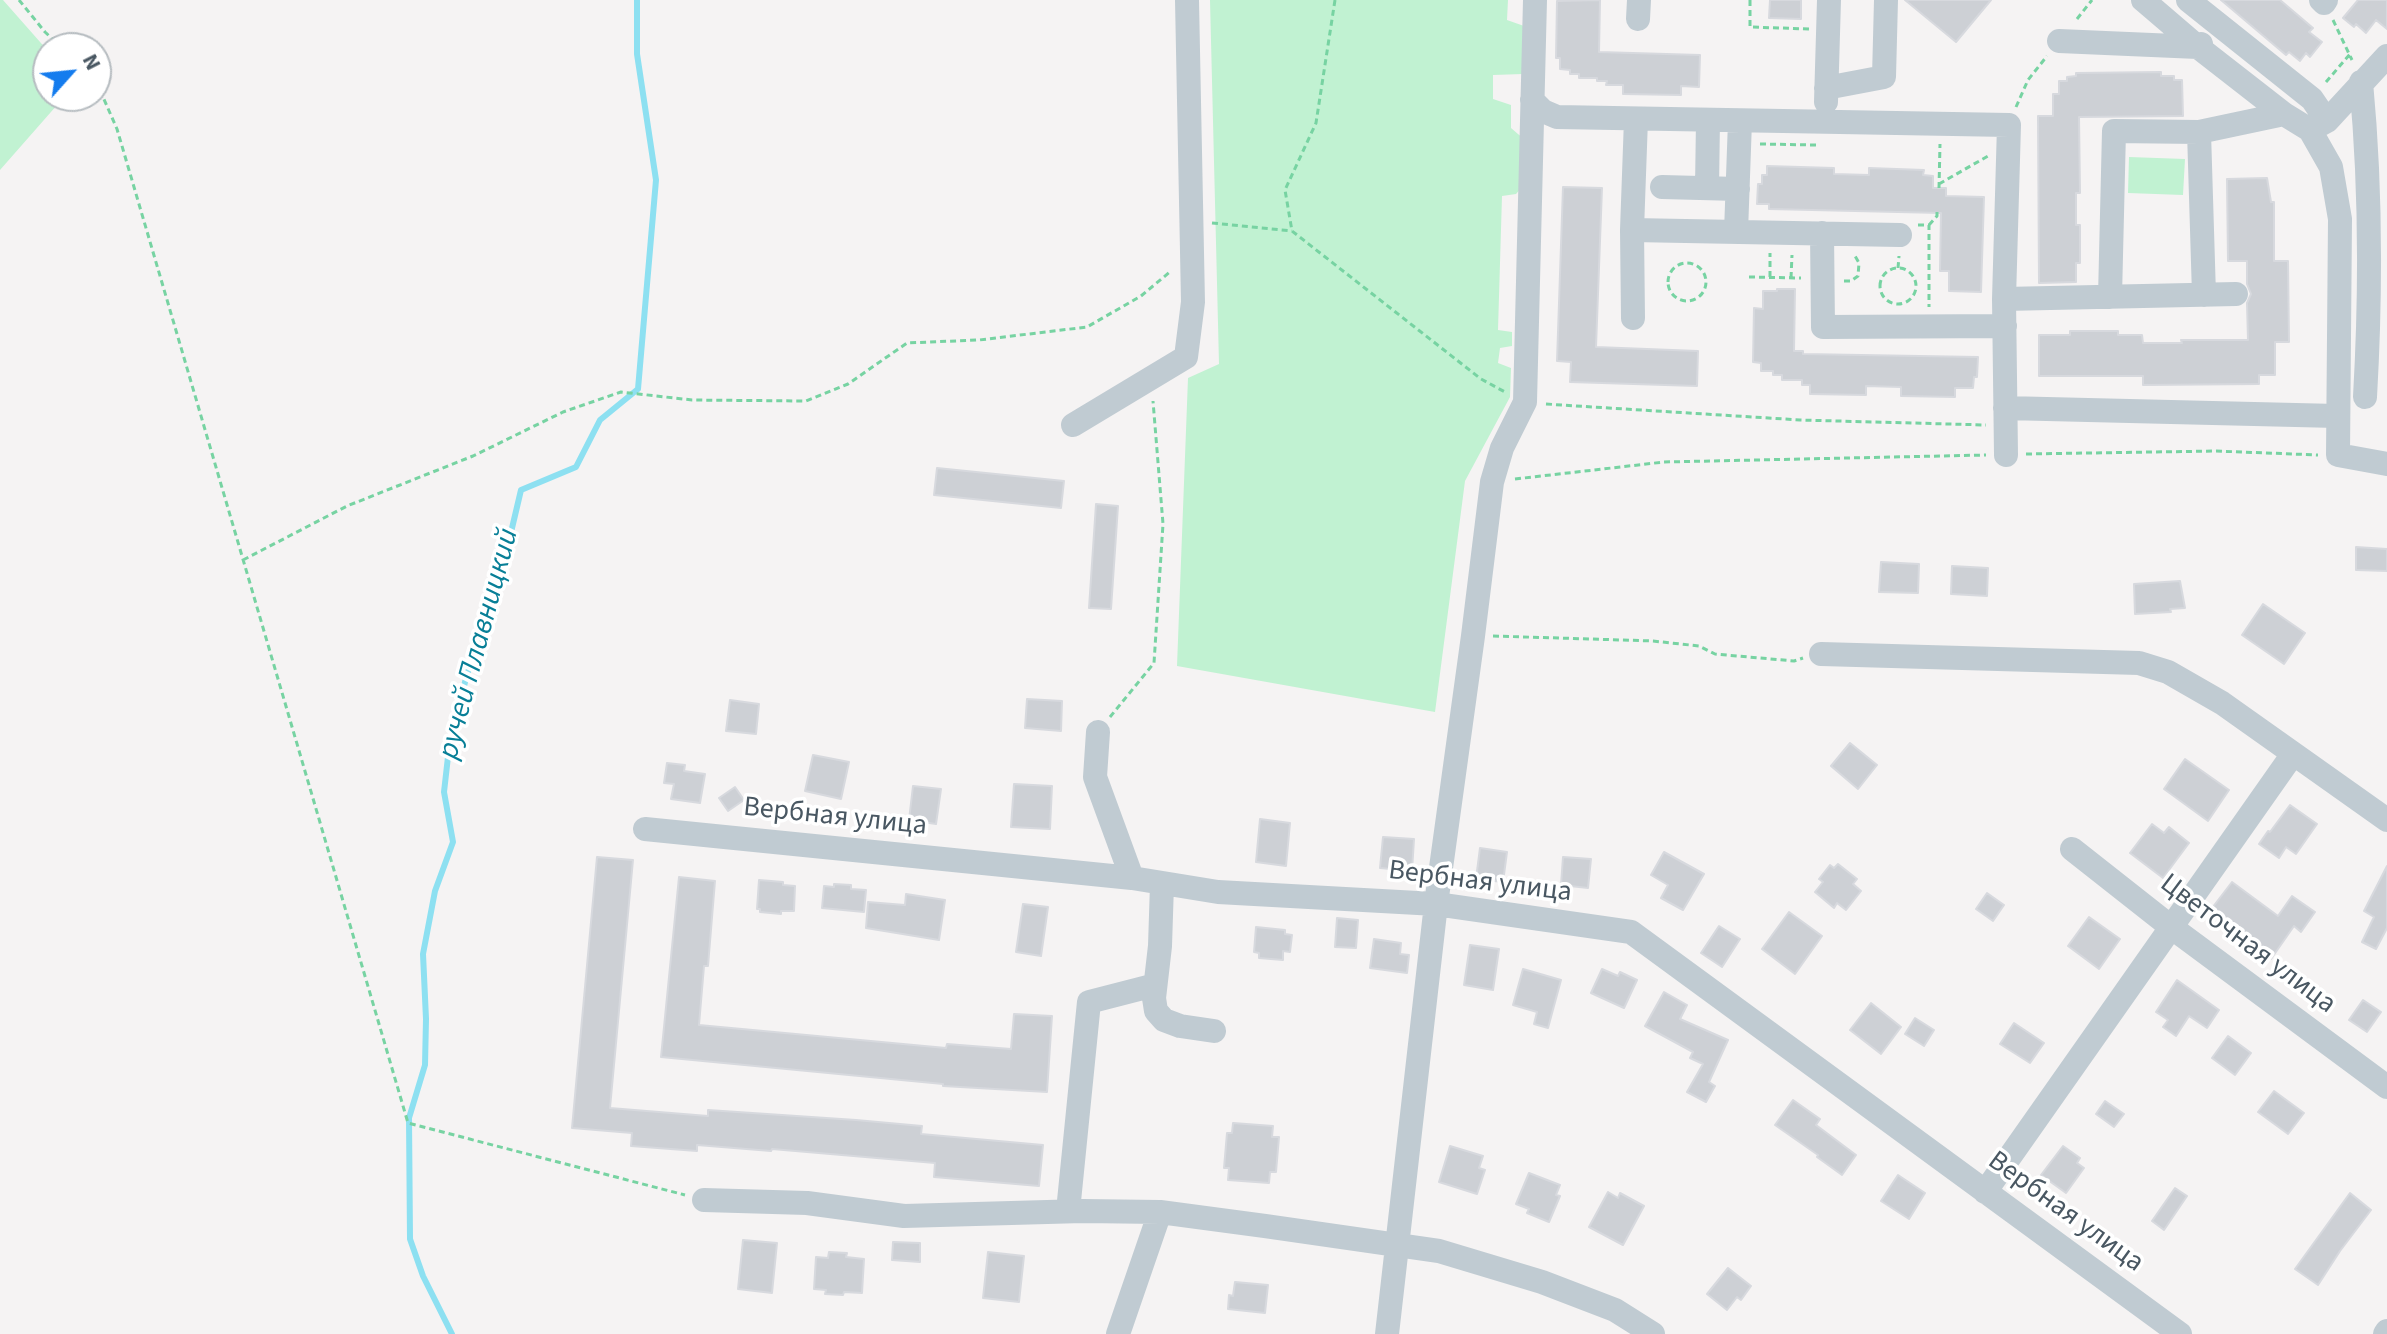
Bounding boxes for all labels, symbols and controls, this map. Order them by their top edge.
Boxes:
north arrow [32,32,112,112]
text: N [74,48,109,76]
water label: ручей Плавницкий [432,525,528,763]
street label: Вербная улица [742,792,928,844]
street label: Вербная улица [1386,855,1574,911]
street label: Цветочная улица [2153,868,2341,1022]
street label: Вербная улица [1981,1145,2149,1281]

